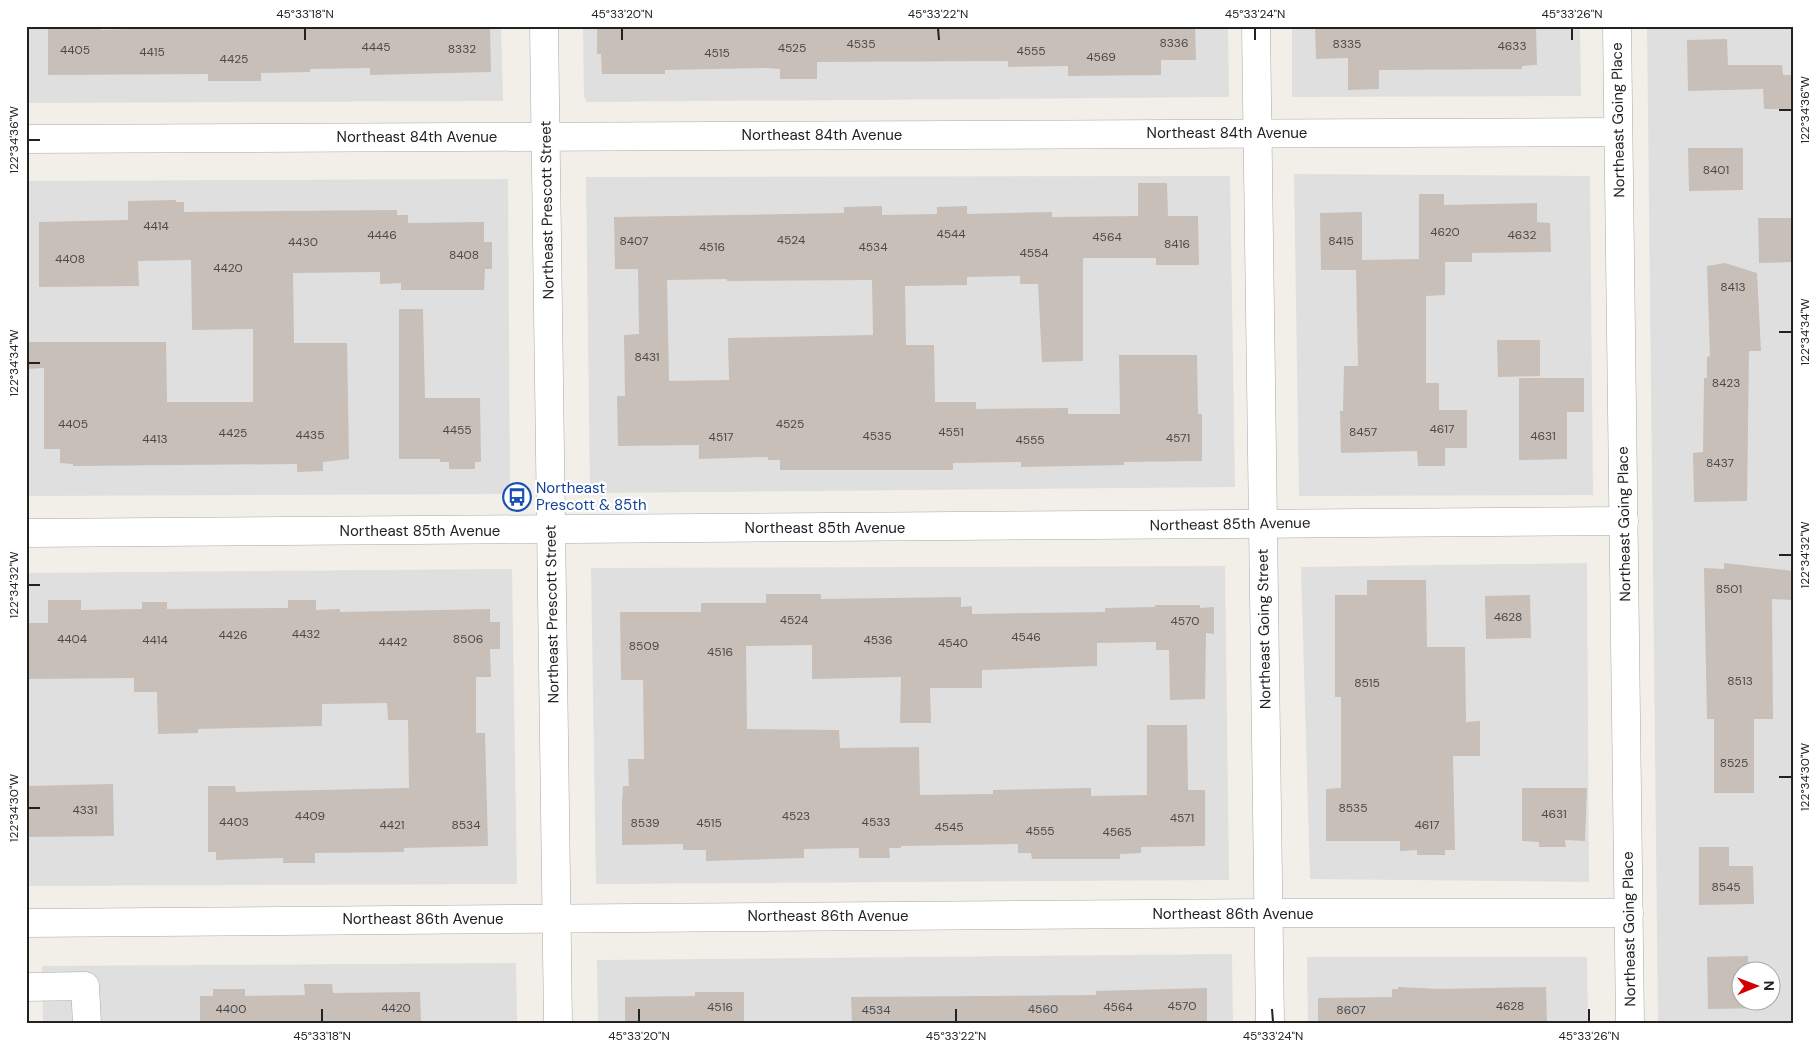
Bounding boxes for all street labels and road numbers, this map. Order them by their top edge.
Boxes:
street label: Northeast Going Place [1607,42,1629,198]
street label: Northeast Prescott Street [535,120,559,299]
street label: Northeast 84th Avenue [1147,123,1307,143]
street label: Northeast 84th Avenue [742,125,902,145]
street label: Northeast 84th Avenue [337,127,497,147]
street label: Northeast Going Place [1613,446,1635,602]
street label: Northeast 85th Avenue [1149,513,1311,535]
street label: Northeast 85th Avenue [745,518,905,538]
street label: Northeast 85th Avenue [340,521,500,541]
street label: Northeast Prescott Street [540,524,564,703]
street label: Northeast Going Street [1253,549,1275,709]
street label: Northeast Going Place [1618,851,1640,1007]
street label: Northeast 86th Avenue [1152,904,1314,924]
street label: Northeast 86th Avenue [747,906,909,926]
street label: Northeast 86th Avenue [342,909,504,929]

